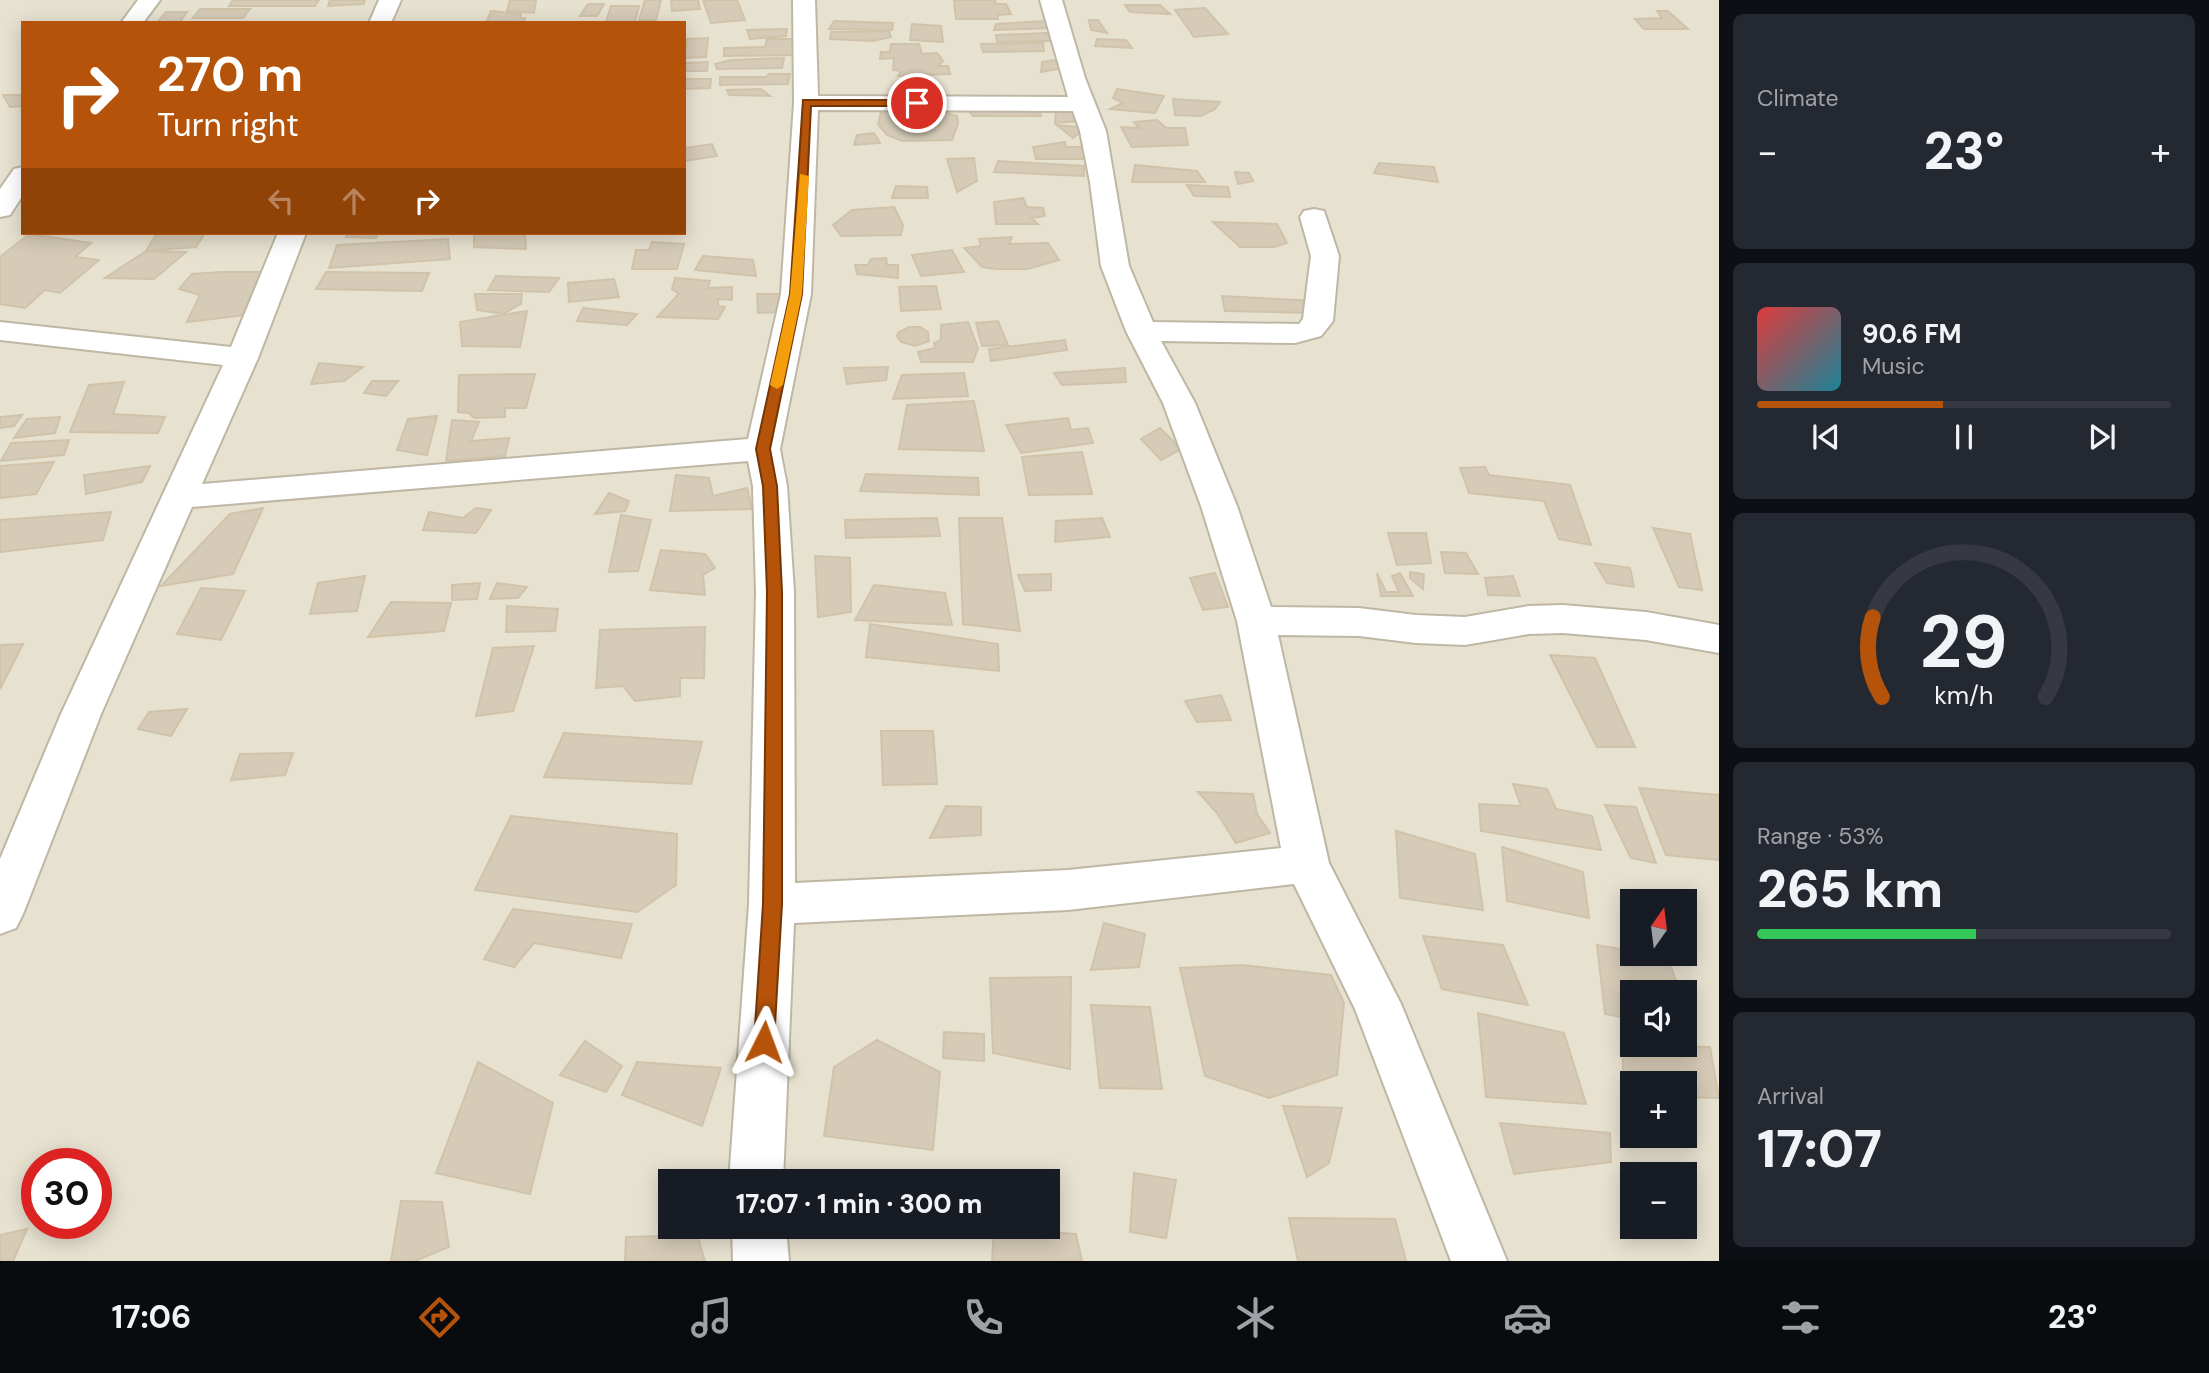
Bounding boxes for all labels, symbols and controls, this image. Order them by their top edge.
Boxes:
text: 270 m [157,42,303,106]
icon: right [42,49,133,140]
pin [887,73,947,133]
text: Climate [1757,83,1839,113]
icon: arrive [898,84,936,122]
text: Turn right [157,104,299,146]
text: 23° [1924,117,2004,185]
text: − [1757,127,1778,177]
text: + [2150,127,2171,177]
icon: left [262,182,300,220]
icon: ahead [335,182,373,220]
icon: right [408,182,446,220]
text: 90.6 FM [1862,317,1962,351]
text: Music [1862,351,1925,381]
icon: previous [1807,418,1845,456]
icon: pause [1945,418,1983,456]
icon: next [2083,418,2121,456]
text: 29 [1920,595,2008,690]
text: km/h [1934,678,1994,711]
text: Range · 53% [1757,821,1884,851]
text: 265 km [1757,855,1943,923]
north arrow [1620,889,1698,966]
map controls [1620,889,1697,1239]
button: sound [1620,980,1697,1057]
position arrow [727,1005,801,1079]
button: + [1620,1071,1697,1148]
text: Arrival [1757,1081,1824,1111]
text: 17:07 [1757,1115,1882,1183]
speed limit sign: 30 [21,1148,112,1239]
button: − [1620,1162,1697,1239]
text: 17:07 · 1 min · 300 m [736,1187,982,1221]
icon: directions [415,1293,464,1342]
icon: music [687,1293,736,1342]
icon: phone [959,1293,1008,1342]
icon: climate [1231,1293,1280,1342]
icon: car [1503,1293,1552,1342]
icon: filters [1776,1293,1825,1342]
text: 17:06 [112,1296,191,1338]
text: 23° [2048,1296,2097,1338]

